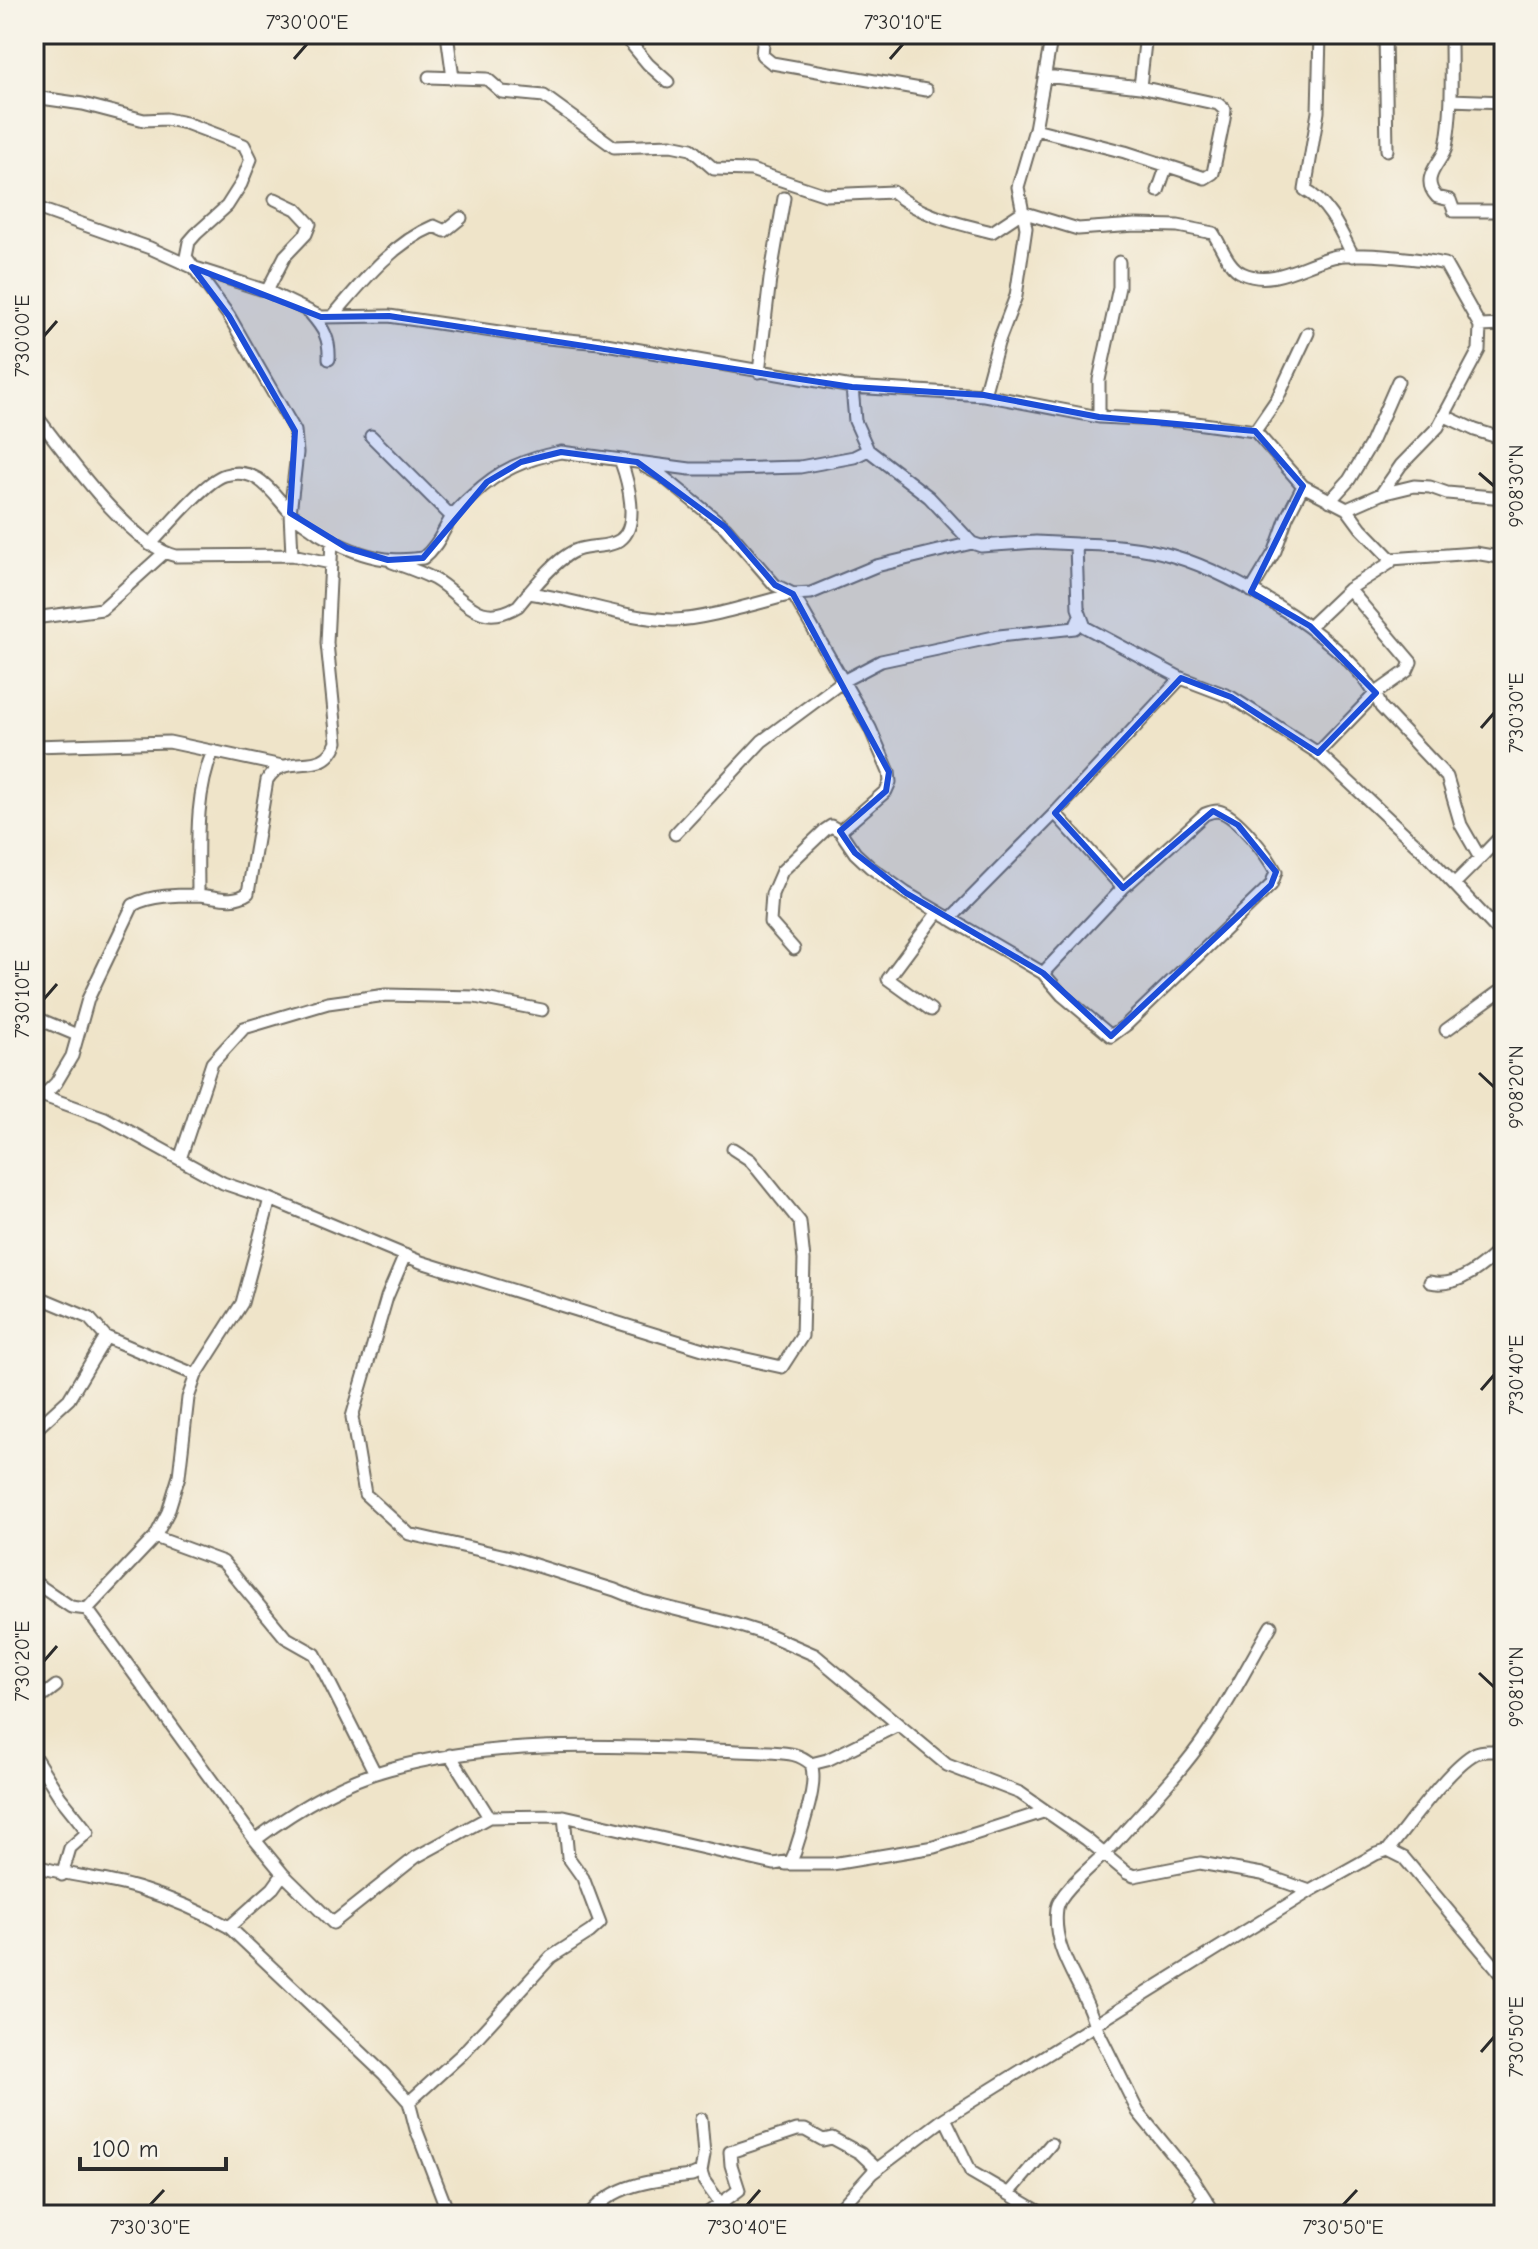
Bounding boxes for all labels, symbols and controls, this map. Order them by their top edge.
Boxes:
text: 7°30'00"E [266,11,348,34]
text: 7°30'10"E [864,11,942,34]
text: 7°30'00"E [11,295,34,377]
text: 9°08'30"N [1505,445,1528,527]
text: 7°30'30"E [1505,673,1528,753]
text: 7°30'10"E [11,960,34,1038]
text: 9°08'20"N [1505,1045,1528,1129]
text: 7°30'40"E [1505,1335,1528,1415]
text: 7°30'20"E [11,1621,34,1701]
text: 9°08'10"N [1505,1647,1528,1727]
text: 7°30'50"E [1505,1996,1528,2078]
scale bar [80,2121,226,2171]
text: 100 m [92,2135,159,2163]
text: 7°30'30"E [110,2216,190,2239]
text: 7°30'40"E [707,2216,787,2239]
text: 7°30'50"E [1302,2216,1384,2239]

